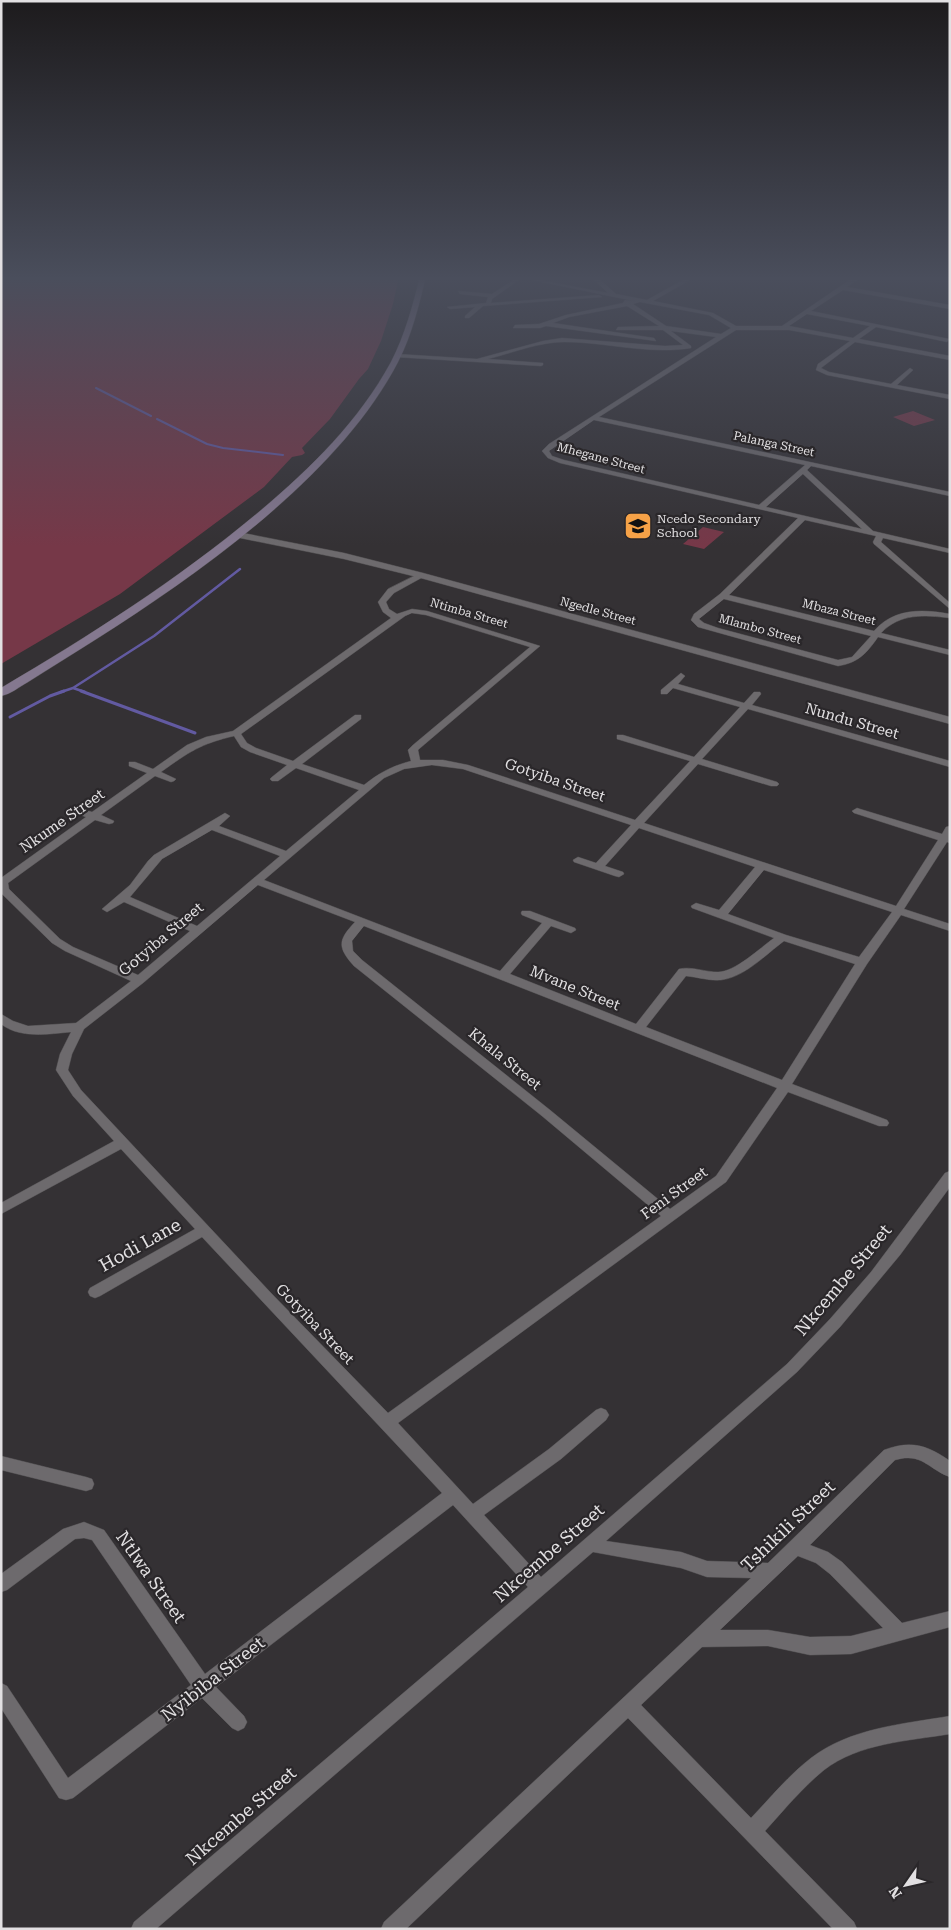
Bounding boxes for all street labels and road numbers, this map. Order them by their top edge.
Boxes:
street label: Palanga Street [732,429,816,460]
street label: Mhegane Street [555,440,647,477]
street label: Ngedle Street [558,594,638,628]
street label: Ntimba Street [428,595,510,631]
street label: Mbaza Street [801,596,878,628]
street label: Mlambo Street [717,611,803,647]
street label: Nundu Street [803,699,901,743]
street label: Gotyiba Street [502,754,608,806]
street label: Nkume Street [16,785,108,857]
street label: Gotyiba Street [115,898,207,980]
street label: Mvane Street [527,962,623,1014]
street label: Khala Street [465,1024,545,1094]
street label: Feni Street [637,1163,711,1223]
street label: Hodi Lane [95,1213,184,1276]
street label: Nkcembe Street [790,1219,896,1340]
street label: Gotyiba Street [272,1280,358,1368]
street label: Tshikili Street [737,1476,839,1575]
street label: Nkcembe Street [489,1499,608,1606]
street label: Ntlwa Street [112,1527,191,1627]
street label: Nyibiba Street [157,1632,269,1725]
street label: Nkcembe Street [181,1762,300,1869]

